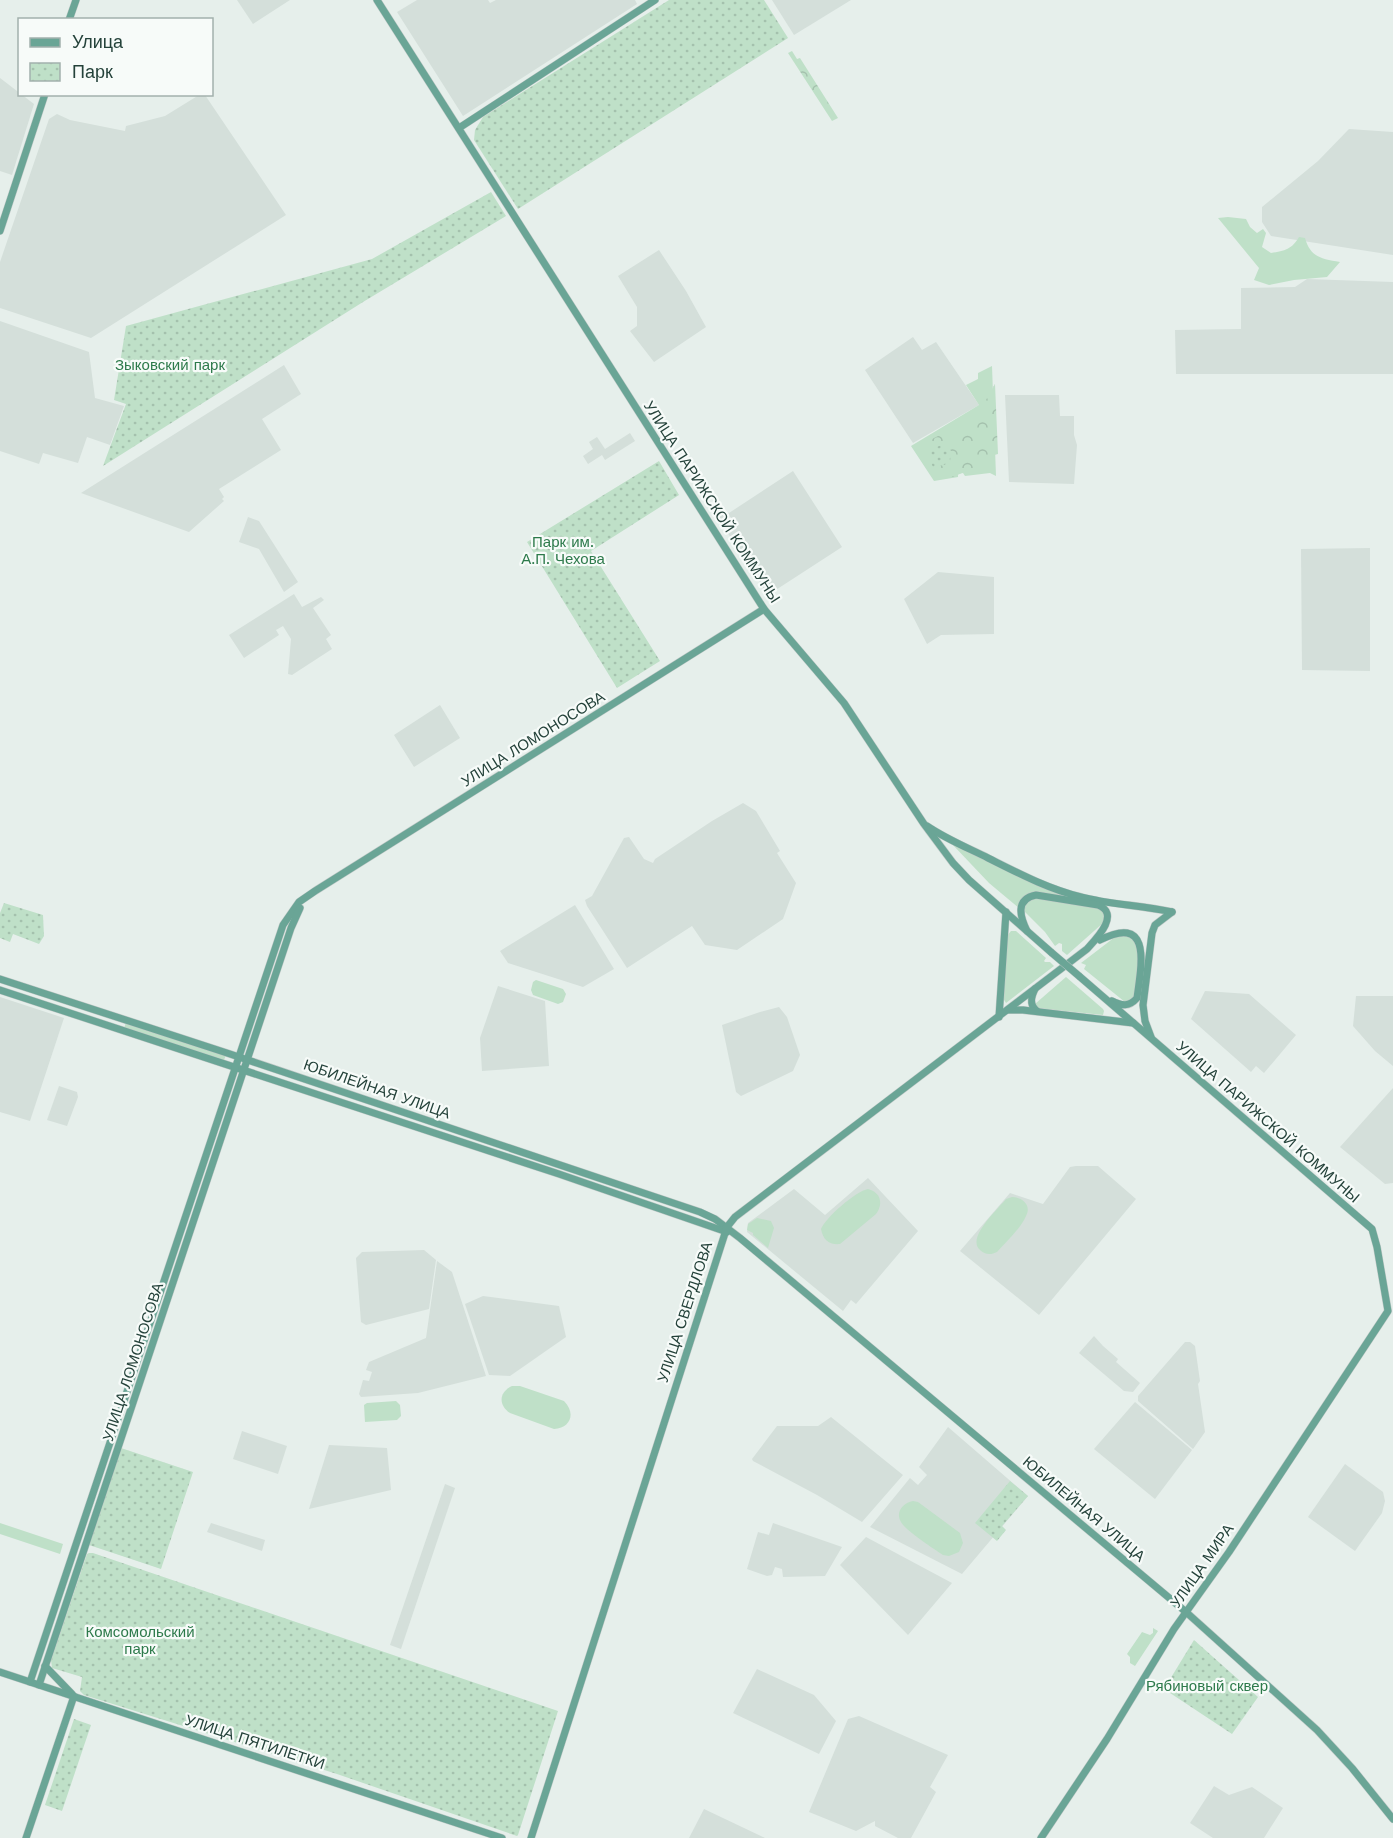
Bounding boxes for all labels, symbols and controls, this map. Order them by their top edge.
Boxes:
legend [18,18,213,96]
text: Улица [72,31,124,52]
text: Парк [72,61,113,82]
park label: Зыковский парк [115,356,225,374]
street label: УЛИЦА ПАРИЖСКОЙ КОММУНЫ [640,398,784,606]
park label: Парк им. А.П. Чехова [521,533,606,568]
street label: УЛИЦА ЛОМОНОСОВА [458,687,608,791]
street label: УЛИЦА ПАРИЖСКОЙ КОММУНЫ [1173,1037,1363,1207]
street label: ЮБИЛЕЙНАЯ УЛИЦА [301,1055,453,1123]
street label: УЛИЦА СВЕРДЛОВА [654,1239,716,1385]
street label: УЛИЦА ЛОМОНОСОВА [99,1280,167,1444]
street label: ЮБИЛЕЙНАЯ УЛИЦА [1019,1453,1149,1565]
street label: УЛИЦА МИРА [1166,1521,1238,1611]
park label: Комсомольский парк [85,1623,195,1658]
park label: Рябиновый сквер [1146,1677,1268,1695]
street label: УЛИЦА ПЯТИЛЕТКИ [183,1711,327,1773]

